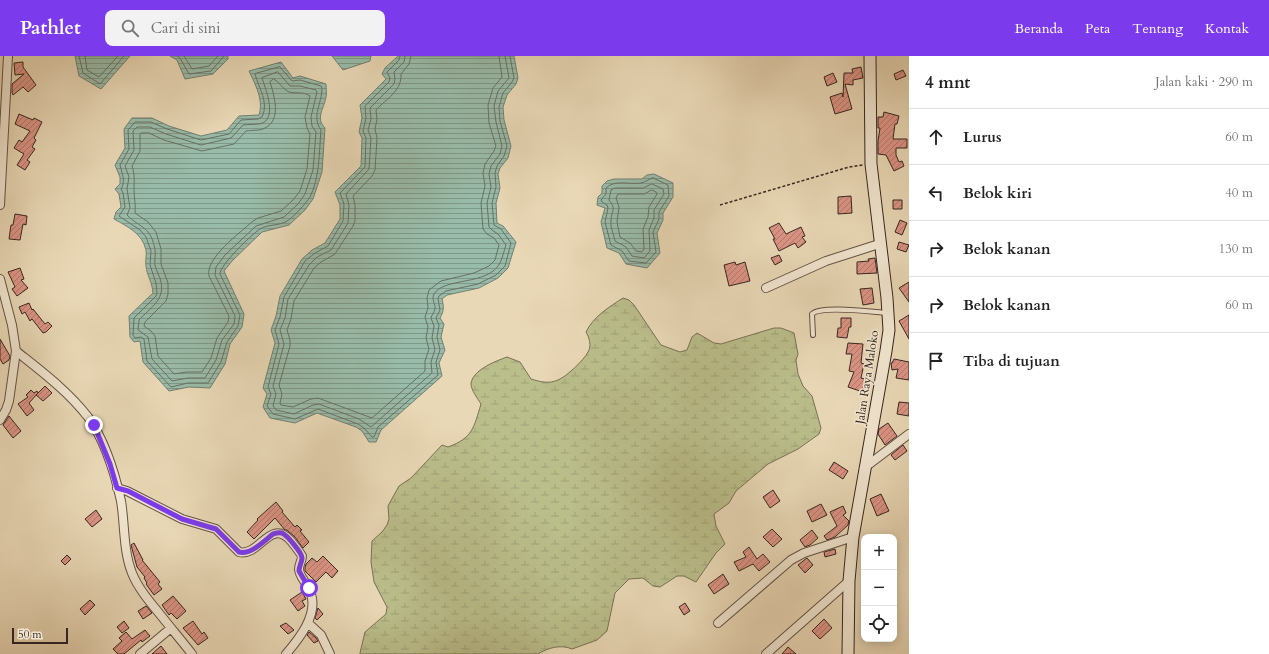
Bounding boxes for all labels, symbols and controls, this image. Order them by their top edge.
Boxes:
search box [105,10,385,46]
text: Pathlet [20,15,81,41]
icon: search [119,17,141,39]
text: Cari di sini [151,18,221,38]
text: Beranda [1015,19,1063,38]
text: Peta [1085,19,1110,38]
text: Tentang [1132,19,1183,38]
text: Kontak [1205,19,1249,38]
text: 4 mnt [925,71,970,94]
text: Jalan kaki · 290 m [1155,73,1253,91]
icon: ahead [925,126,947,148]
text: Lurus [963,127,1002,147]
text: 60 m [1225,128,1253,146]
icon: left [925,182,947,204]
text: Belok kiri [963,183,1032,203]
text: 40 m [1225,184,1253,202]
icon: right [925,238,947,260]
text: Belok kanan [963,239,1051,259]
text: 130 m [1219,240,1253,258]
icon: right [925,294,947,316]
text: Belok kanan [963,295,1051,315]
text: 60 m [1225,296,1253,314]
street label: Jalan Raya Maloko [851,328,882,427]
icon: arrive [925,350,947,372]
text: Tiba di tujuan [963,351,1060,371]
route end [85,416,103,434]
map controls [861,534,897,642]
button: + [861,534,897,570]
button: − [861,570,897,606]
route start [300,579,318,597]
button: locate [861,606,897,642]
scale bar [12,626,68,645]
text: 50 m [18,627,42,642]

